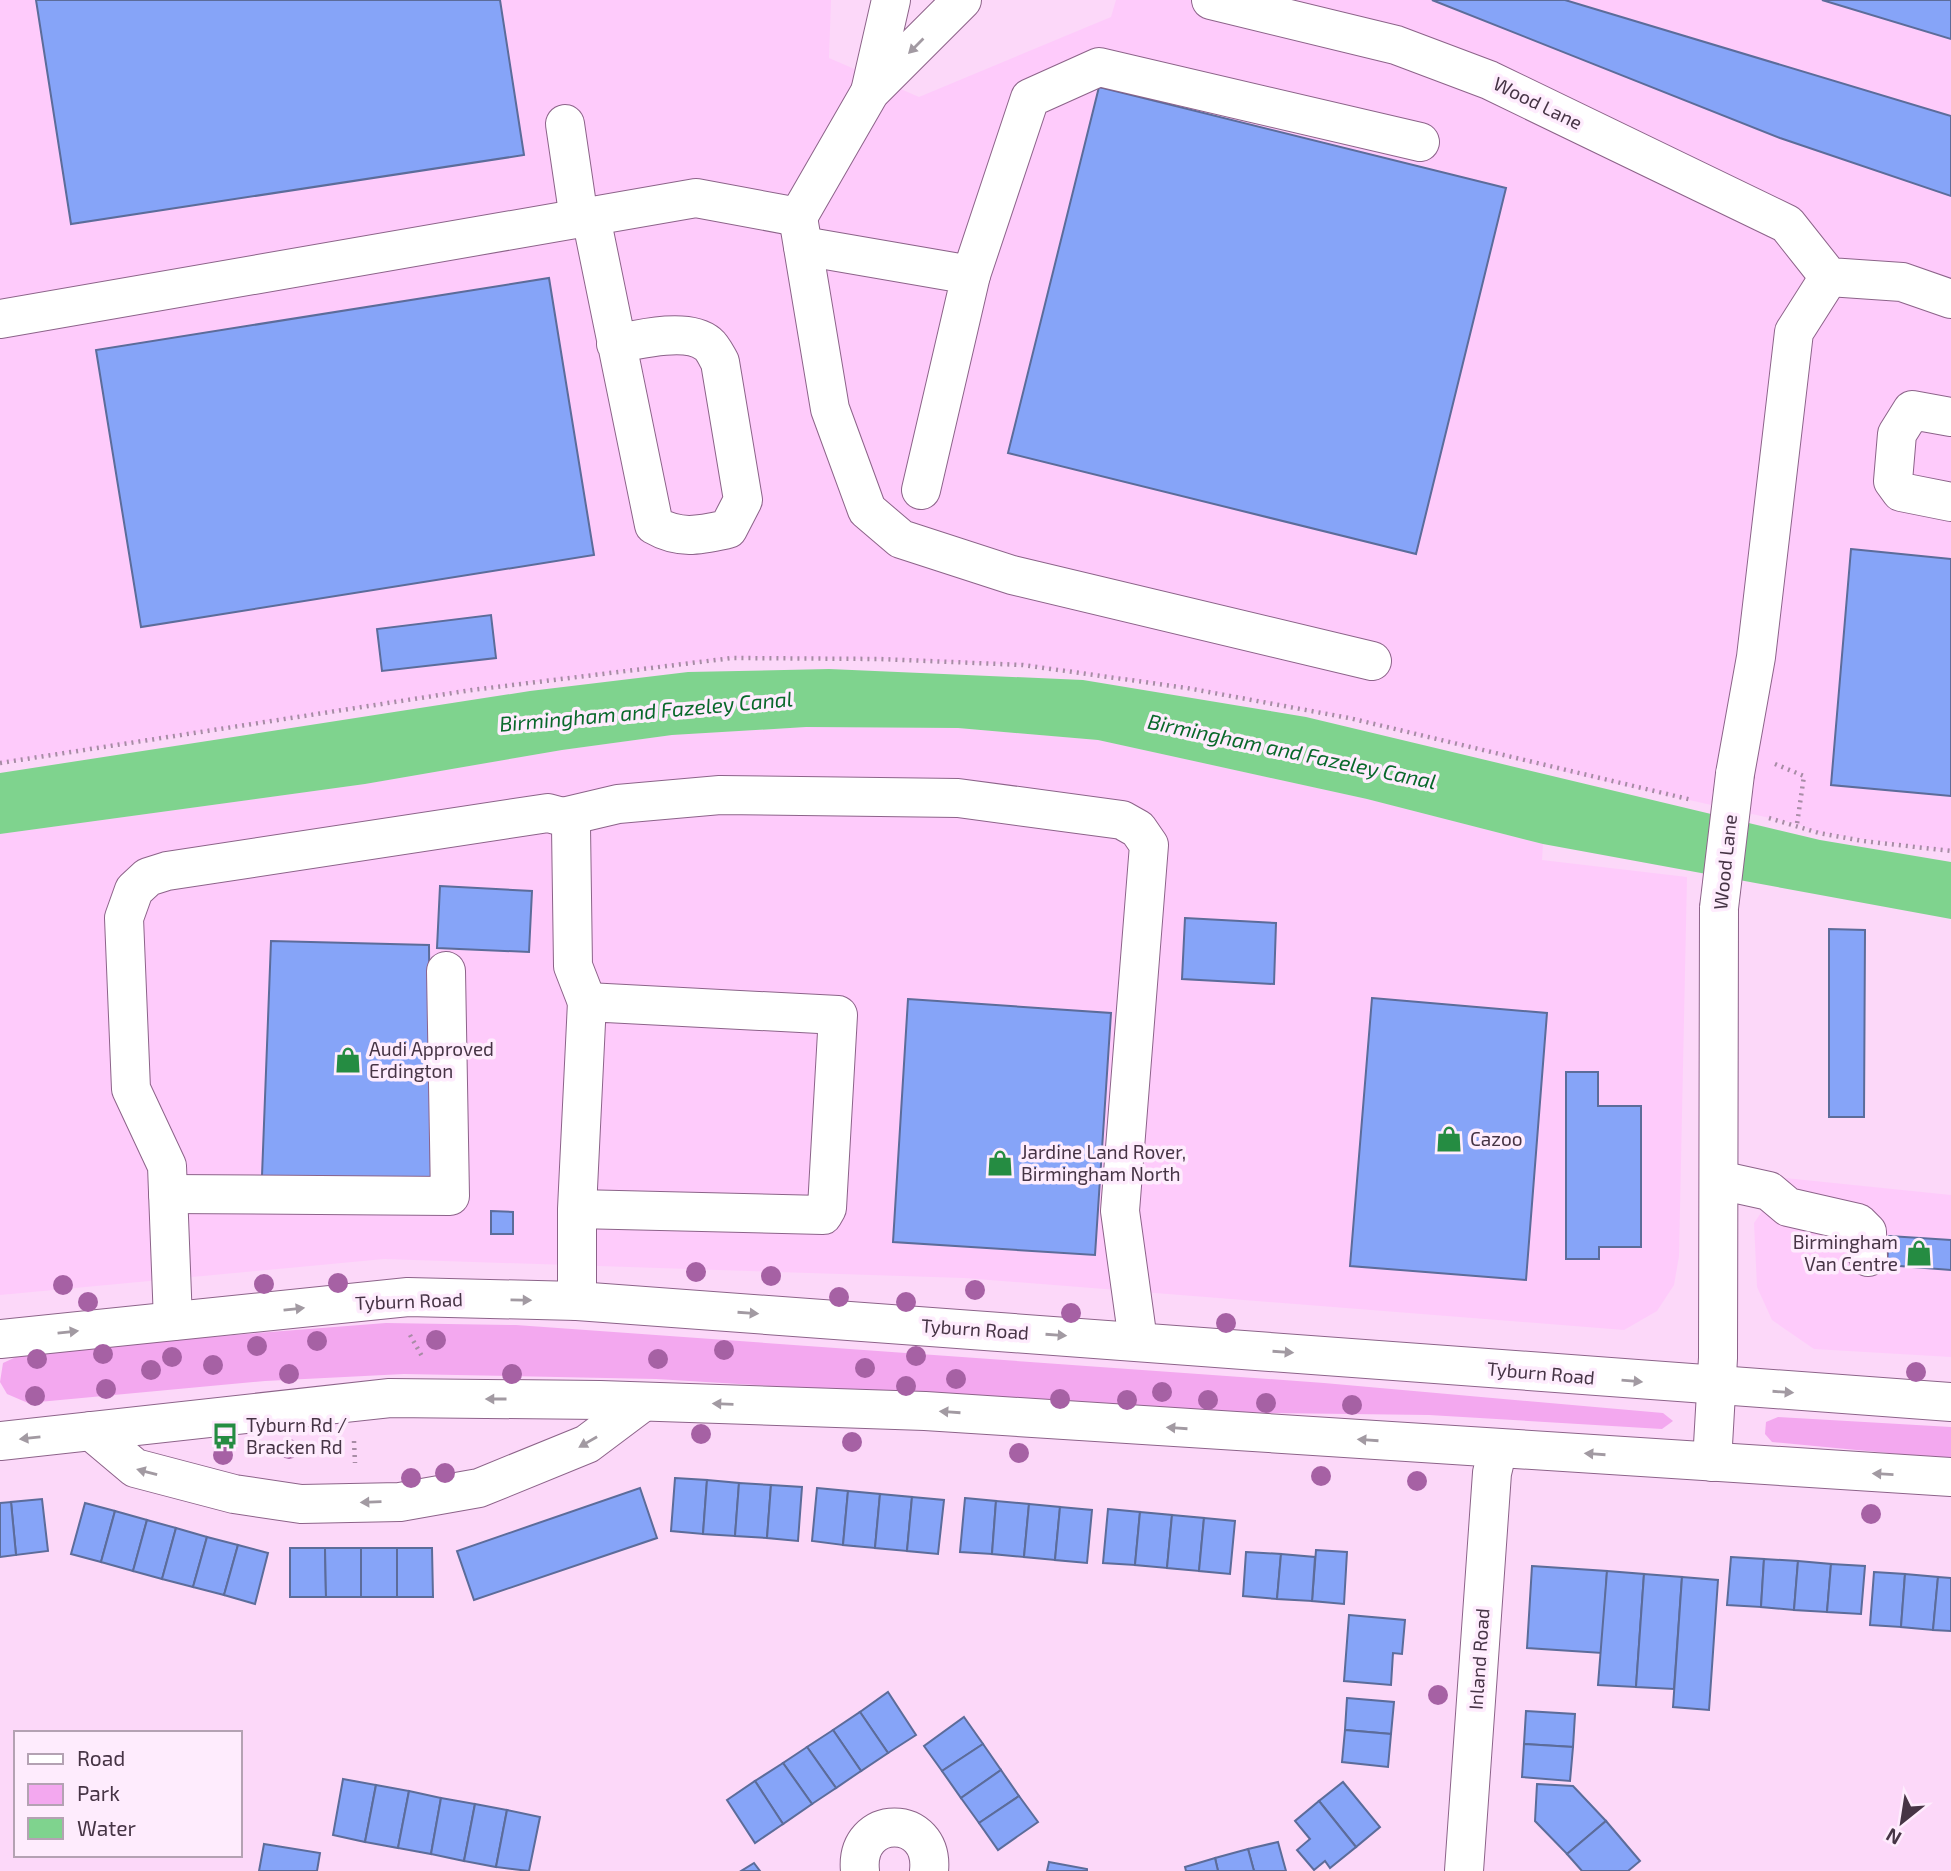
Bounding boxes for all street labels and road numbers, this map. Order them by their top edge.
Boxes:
street label: Wood Lane [1490,71,1586,134]
street label: Wood Lane [1708,813,1741,911]
street label: Tyburn Road [355,1287,463,1314]
street label: Tyburn Road [920,1313,1030,1344]
street label: Tyburn Road [1486,1356,1596,1389]
street label: Inland Road [1463,1607,1494,1711]

